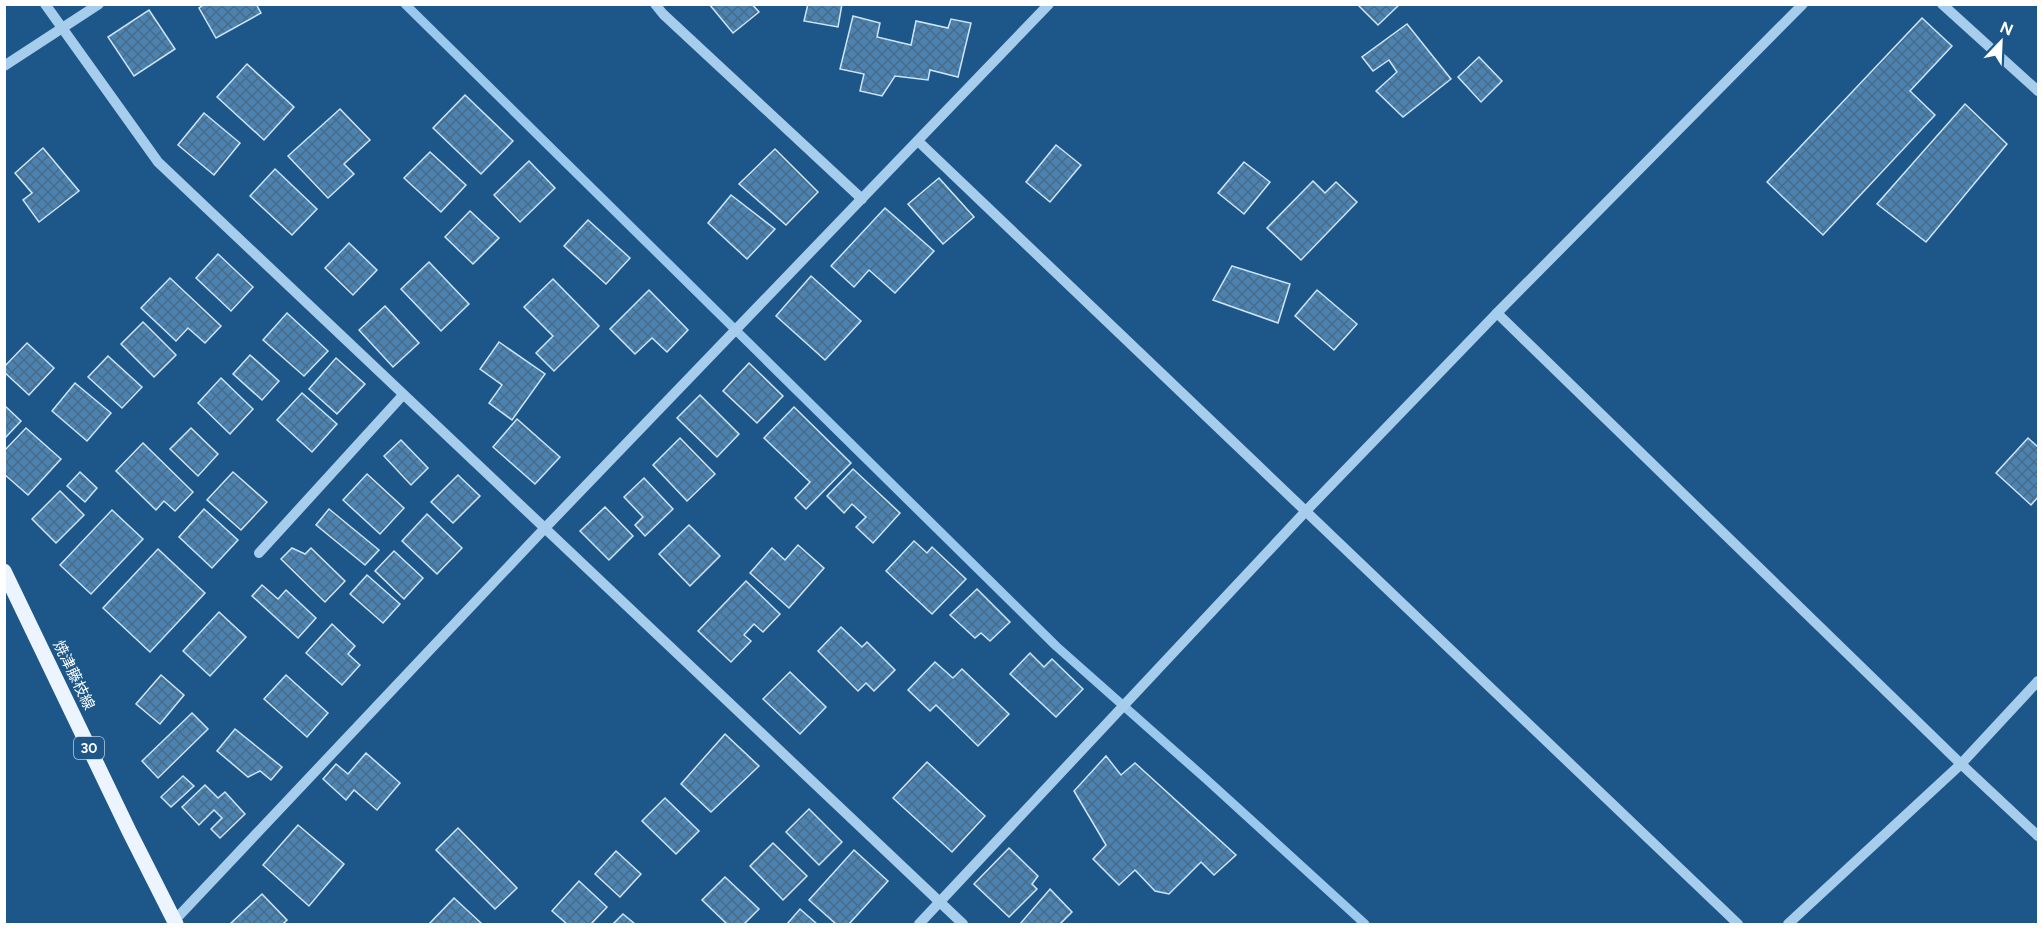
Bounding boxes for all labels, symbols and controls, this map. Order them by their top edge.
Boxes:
north arrow [1971,12,2031,72]
text: N [1997,17,2016,40]
street label: 焼津藤枝線 [49,637,99,713]
road number: 30 [74,737,104,759]

